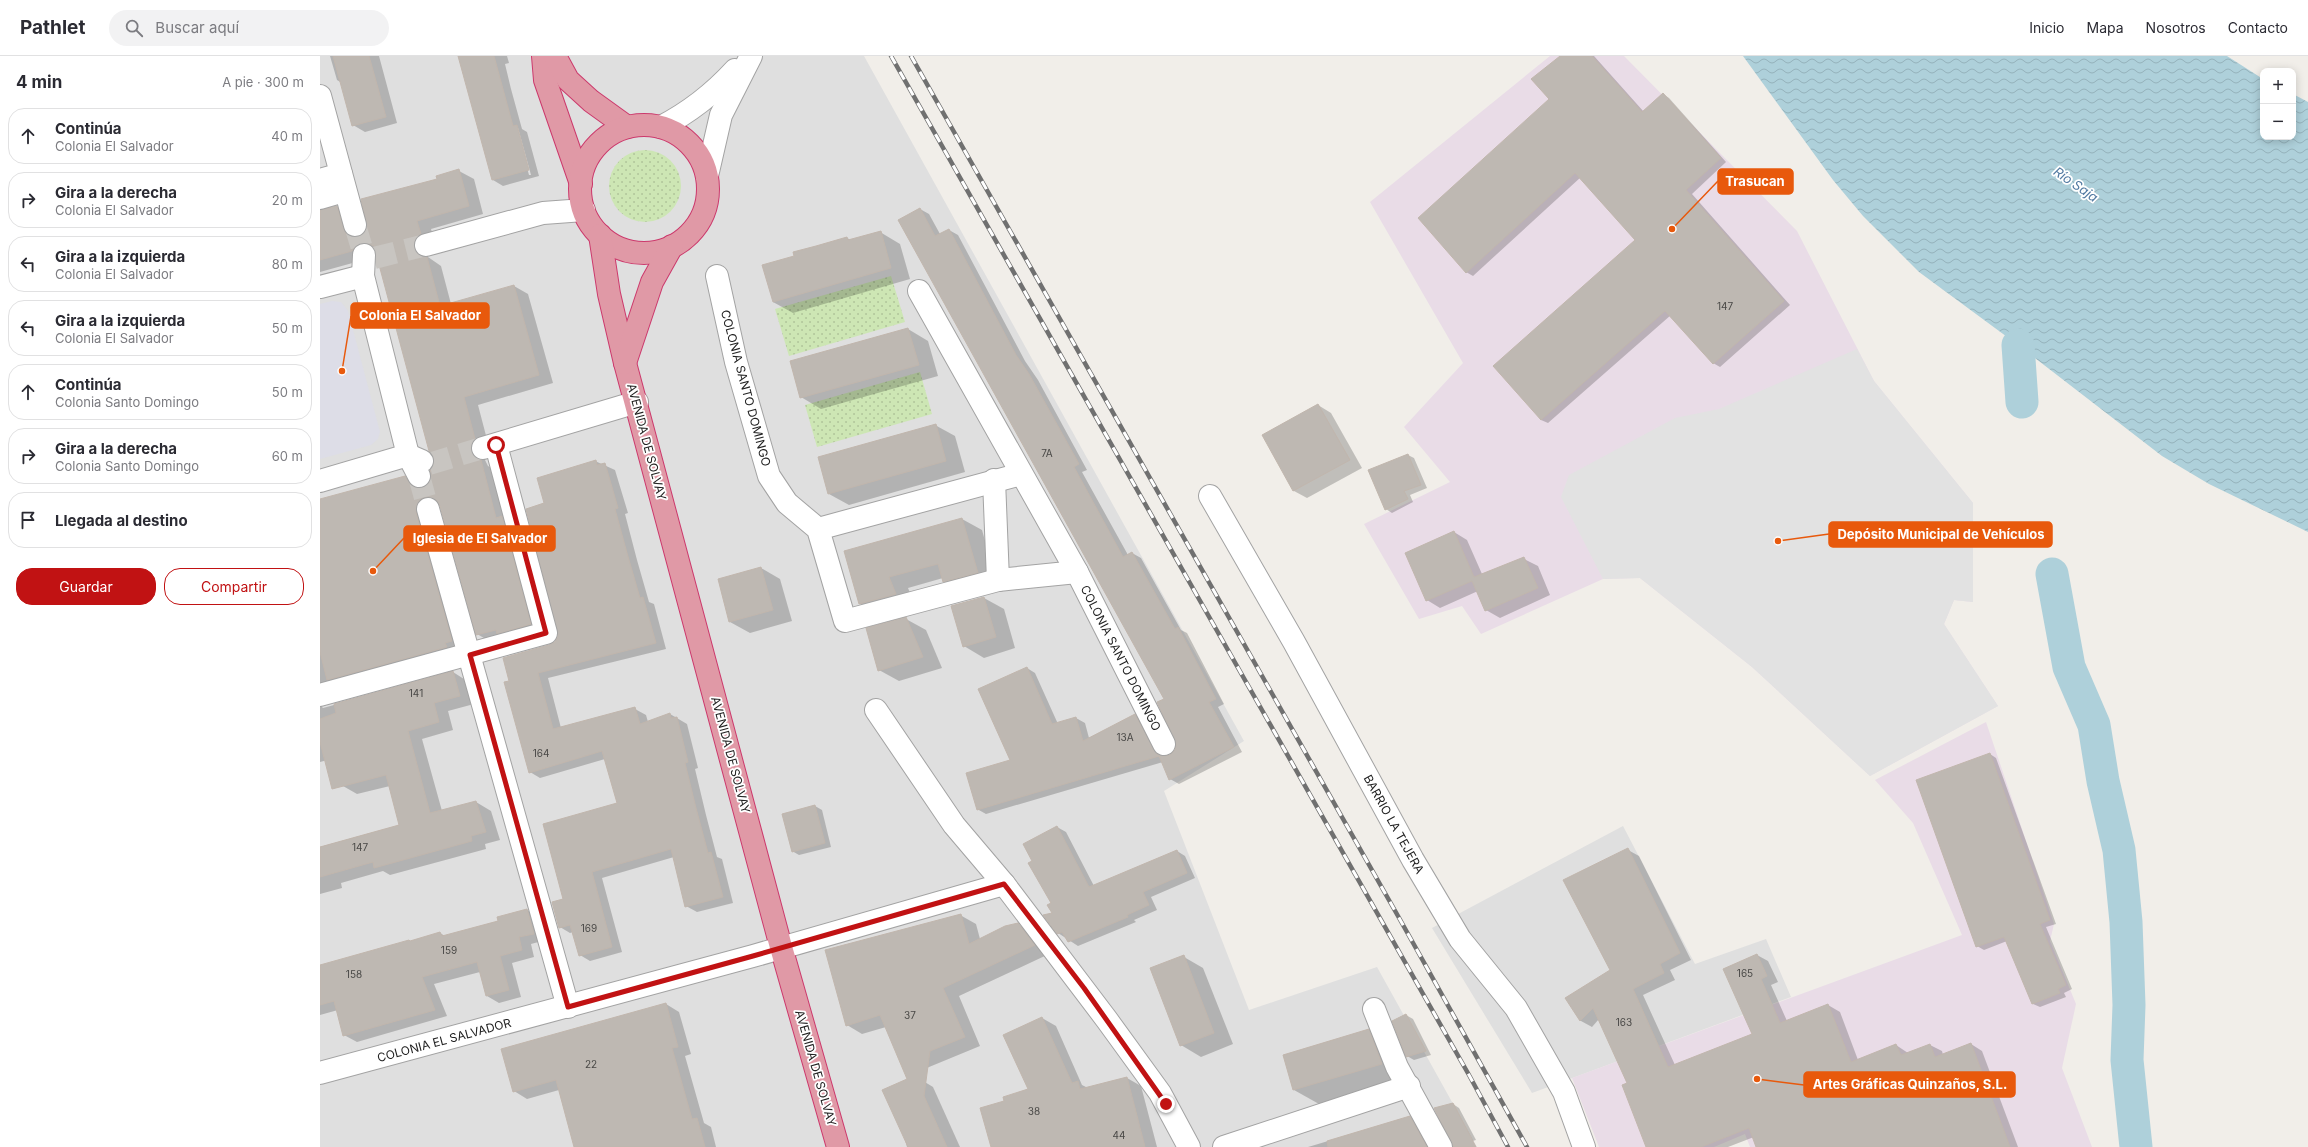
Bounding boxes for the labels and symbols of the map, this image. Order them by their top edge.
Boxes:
water label: Río Saja [2051,163,2101,205]
callout: Trasucan [1718,169,1793,194]
text: Trasucan [1725,173,1785,189]
house number: 147 [1717,300,1733,312]
callout: Colonia El Salvador [351,303,489,328]
text: Colonia El Salvador [359,307,482,323]
street label: COLONIA SANTO DOMINGO [718,308,774,468]
street label: AVENIDA DE SOLVAY [624,382,670,502]
route start [487,436,505,454]
house number: 7A [1041,447,1053,459]
callout: Depósito Municipal de Vehículos [1829,522,2052,547]
callout: Iglesia de El Salvador [404,526,555,551]
text: Depósito Municipal de Vehículos [1837,526,2045,542]
text: Iglesia de El Salvador [413,530,548,546]
street label: COLONIA SANTO DOMINGO [1078,583,1164,733]
house number: 141 [409,687,423,699]
street label: AVENIDA DE SOLVAY [708,695,754,815]
house number: 13A [1116,731,1134,743]
house number: 164 [533,747,549,759]
street label: BARRIO LA TEJERA [1361,772,1427,876]
house number: 147 [352,841,368,853]
house number: 169 [581,922,597,934]
house number: 159 [441,944,457,956]
house number: 165 [1737,967,1753,979]
house number: 158 [346,968,362,980]
street label: AVENIDA DE SOLVAY [792,1008,840,1128]
house number: 37 [904,1009,916,1021]
street label: COLONIA EL SALVADOR [375,1015,513,1065]
house number: 163 [1616,1016,1632,1028]
house number: 22 [585,1058,597,1070]
callout: Artes Gráficas Quinzaños, S.L. [1804,1072,2015,1097]
text: Artes Gráficas Quinzaños, S.L. [1813,1076,2007,1092]
route end [1157,1095,1175,1113]
house number: 38 [1028,1105,1040,1117]
house number: 44 [1113,1129,1125,1141]

